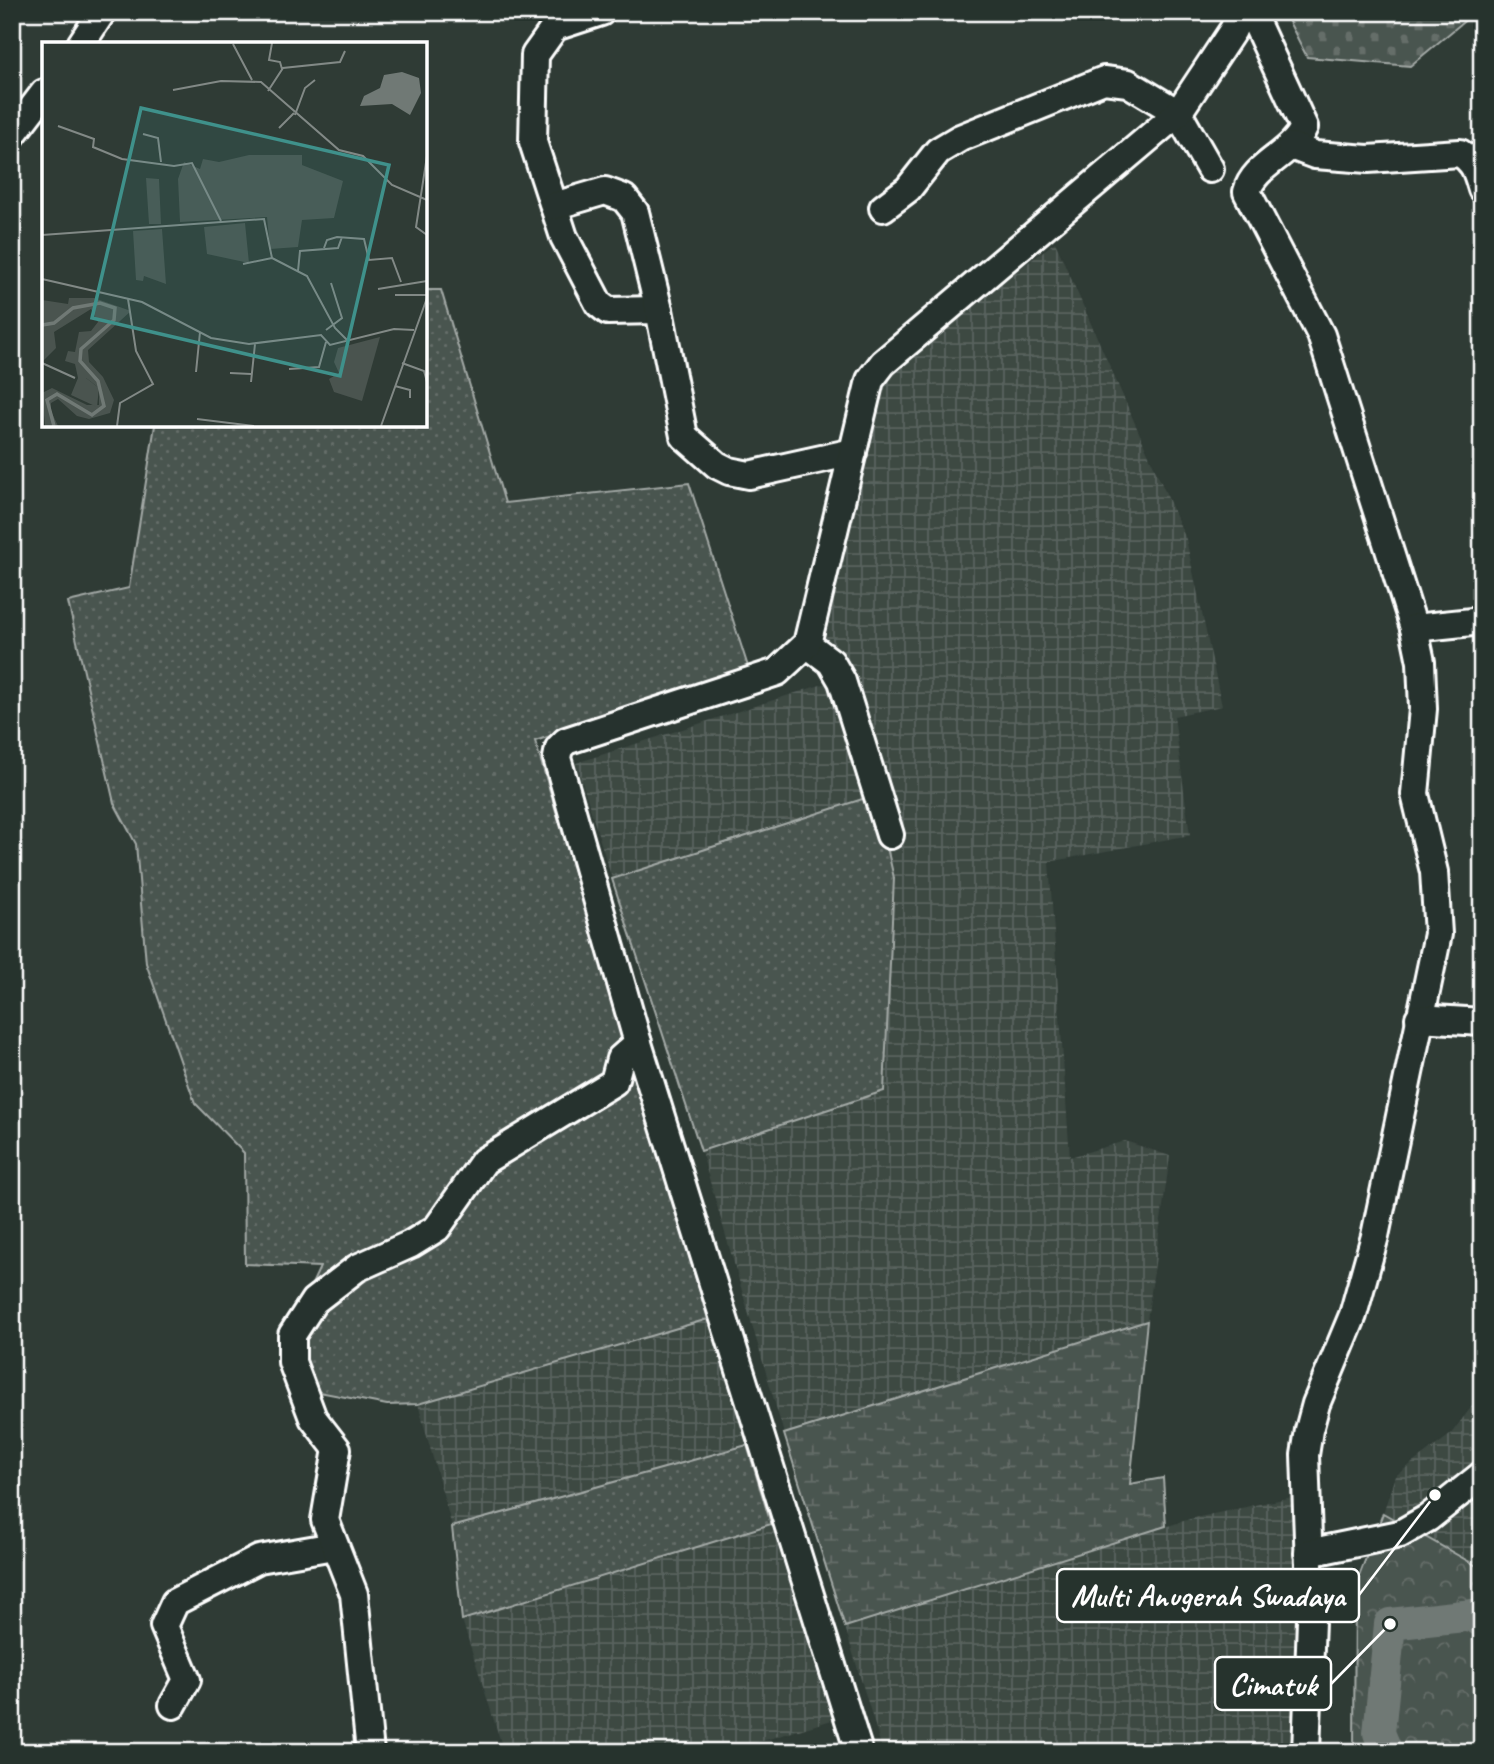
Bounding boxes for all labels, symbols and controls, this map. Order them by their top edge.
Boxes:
inset map [42,42,427,427]
callout: Multi Anugerah Swadaya [1057,1569,1359,1622]
text: Multi Anugerah Swadaya [1071,1575,1348,1616]
callout: Cimatuk [1215,1657,1331,1710]
text: Cimatuk [1229,1664,1320,1705]

